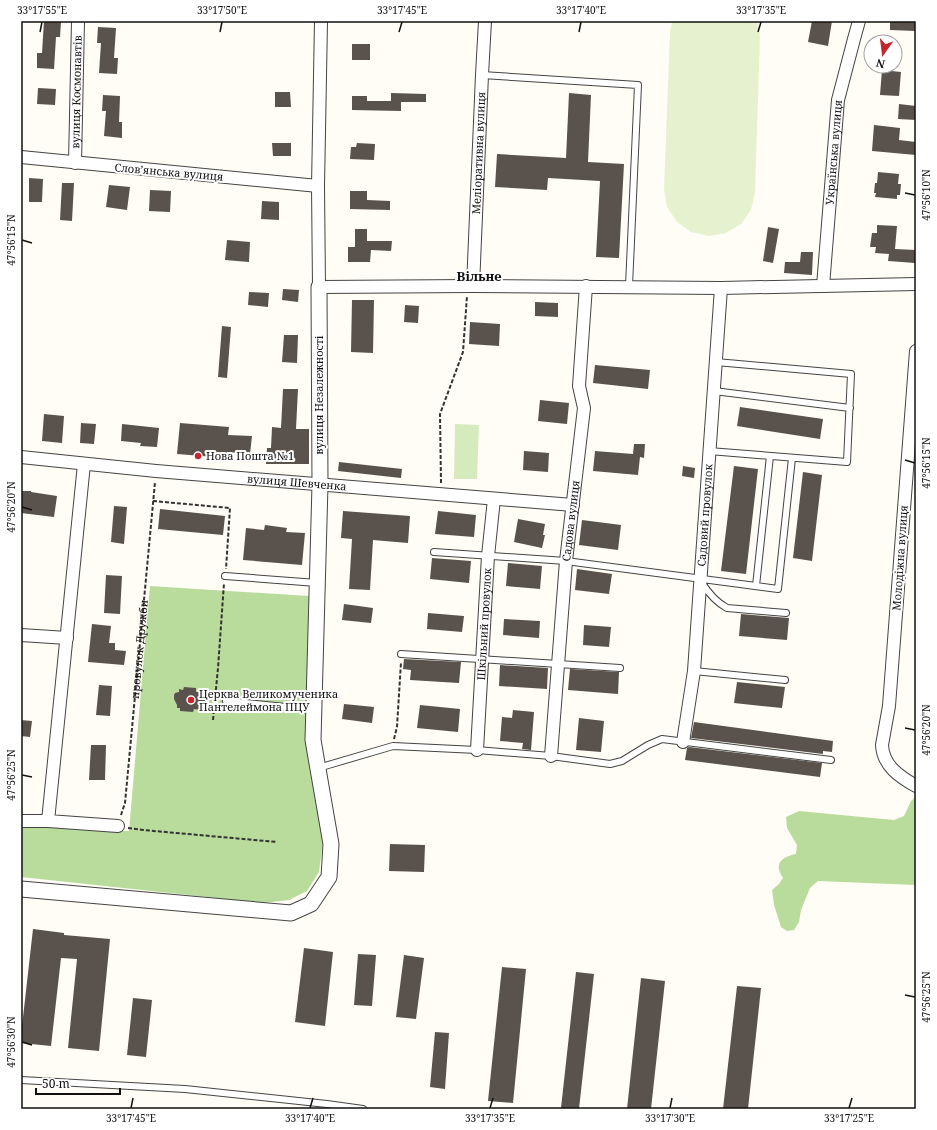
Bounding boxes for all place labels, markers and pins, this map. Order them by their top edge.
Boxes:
place label: Нова Пошта №1 [206,448,294,463]
marker: Нова Пошта №1 [193,451,203,461]
place label: Церква Великомученика Пантелеймона ПЦУ [199,686,338,714]
marker: Церква Великомученика Пантелеймона ПЦУ [186,695,196,705]

